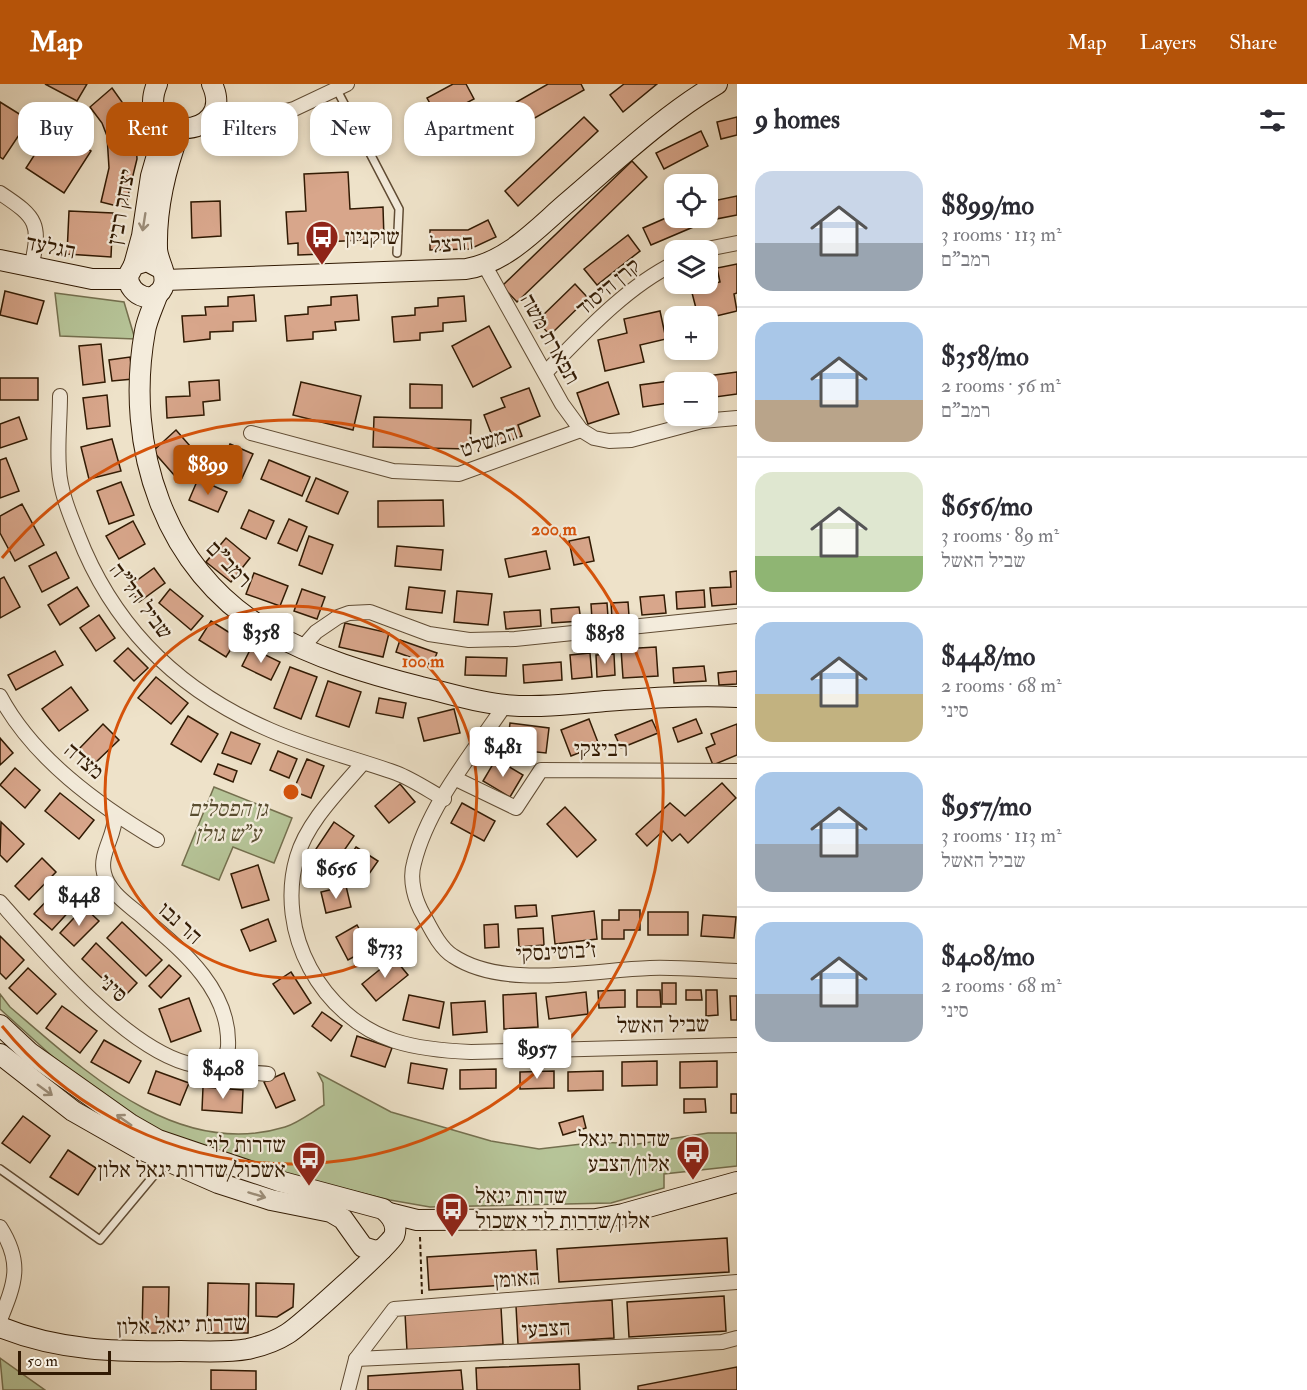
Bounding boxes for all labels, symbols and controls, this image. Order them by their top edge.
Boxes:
text: Map [30,25,83,60]
text: Map [1067,29,1107,56]
text: Layers [1140,29,1196,56]
text: Share [1229,29,1277,56]
chip: Buy [18,102,94,156]
chip: Rent [106,102,189,156]
chip: Filters [201,102,298,156]
chip: New [310,102,392,156]
chip: Apartment [404,102,535,156]
text: 9 homes [755,104,840,136]
icon: filters [1256,104,1289,137]
street label: יצחק רבין [101,167,141,247]
map controls [664,174,718,426]
button: locate [664,174,718,228]
text: $899/mo [941,190,1034,222]
icon: home [803,195,875,267]
one-way arrow [138,211,149,231]
bus stop icon: שוקניון [304,219,340,266]
text: 3 rooms · 113 m² [941,222,1062,247]
place label: שוקניון [345,223,400,251]
street label: הגלעד [24,228,78,266]
street label: הרצל [429,228,475,260]
button: layers [664,240,718,294]
text: רמב"ם [941,247,991,272]
street label: קרן היסוד [570,252,646,322]
street label: תפארת משה [514,289,586,389]
button: + [664,306,718,360]
text: $358/mo [941,341,1029,373]
icon: home [803,346,875,418]
button: − [664,372,718,426]
text: 2 rooms · 56 m² [941,373,1061,398]
text: רמב"ם [941,398,991,423]
street label: המשלט [456,418,522,464]
pin: $899 [172,445,244,496]
text: $899 [187,452,229,477]
text: $656/mo [941,491,1033,523]
icon: home [803,496,875,568]
text: 200 m [531,518,578,541]
text: 3 rooms · 89 m² [941,523,1059,548]
street label: רמב"ם [200,535,258,593]
text: שביל האשל [941,548,1025,573]
street label: שביל הל"ה [103,557,179,645]
pin: $358 [225,613,297,664]
pin: $858 [569,614,641,665]
text: $358 [242,620,280,645]
text: $858 [586,621,624,646]
text: $448/mo [941,641,1035,673]
icon: home [803,646,875,718]
text: 100 m [402,650,445,673]
text: 2 rooms · 68 m² [941,673,1062,698]
text: סיני [941,698,969,723]
pin: $481 [467,727,539,778]
text: $481 [484,734,522,759]
street label: רביצקי [574,735,628,763]
street label: מצדה [58,736,110,786]
centre of rings [281,782,301,802]
text: $957/mo [941,791,1031,823]
park label: גן הפסלים ע"ש גולן [188,795,269,848]
icon: home [803,796,875,868]
text: 3 rooms · 113 m² [941,823,1062,848]
text: שביל האשל [941,848,1025,873]
pin: $656 [300,849,372,900]
text: $656 [316,856,356,881]
pin: $448 [43,876,115,927]
text: $448 [58,883,100,908]
street label: הר נבו [152,896,208,950]
pin: $733 [349,928,421,979]
text: $733 [367,935,403,960]
street label: ז'בוטינסקי [515,936,597,968]
text: $408/mo [941,941,1035,973]
icon: home [803,946,875,1018]
street label: סיני [92,967,134,1009]
text: 2 rooms · 68 m² [941,973,1062,998]
text: סיני [941,998,969,1023]
street label: שביל האשל [616,1010,710,1040]
pin: $957 [501,1029,573,1080]
text: $957 [517,1036,557,1061]
pin: $408 [187,1049,259,1100]
text: $408 [202,1056,244,1081]
one-way arrow [37,1084,53,1097]
one-way arrow [116,1114,132,1126]
place label: שדרות יגאל אלון/הצבע [578,1125,670,1178]
place label: שדרות לוי אשכול/שדרות יגאל אלון [98,1131,286,1184]
bus stop icon: שדרות יגאל אלון/הצבע [675,1134,711,1181]
bus stop icon: שדרות לוי אשכול/שדרות יגאל אלון [291,1140,327,1187]
place label: שדרות יגאל אלון/שדרות לוי אשכול [475,1182,650,1235]
one-way arrow [247,1190,266,1201]
bus stop icon: שדרות יגאל אלון/שדרות לוי אשכול [434,1191,470,1238]
street label: האומן [493,1263,541,1295]
street label: שדרות יגאל אלון [116,1309,248,1341]
street label: הצבעי [521,1314,571,1344]
scale bar [18,1348,111,1376]
text: 50 m [27,1351,58,1371]

